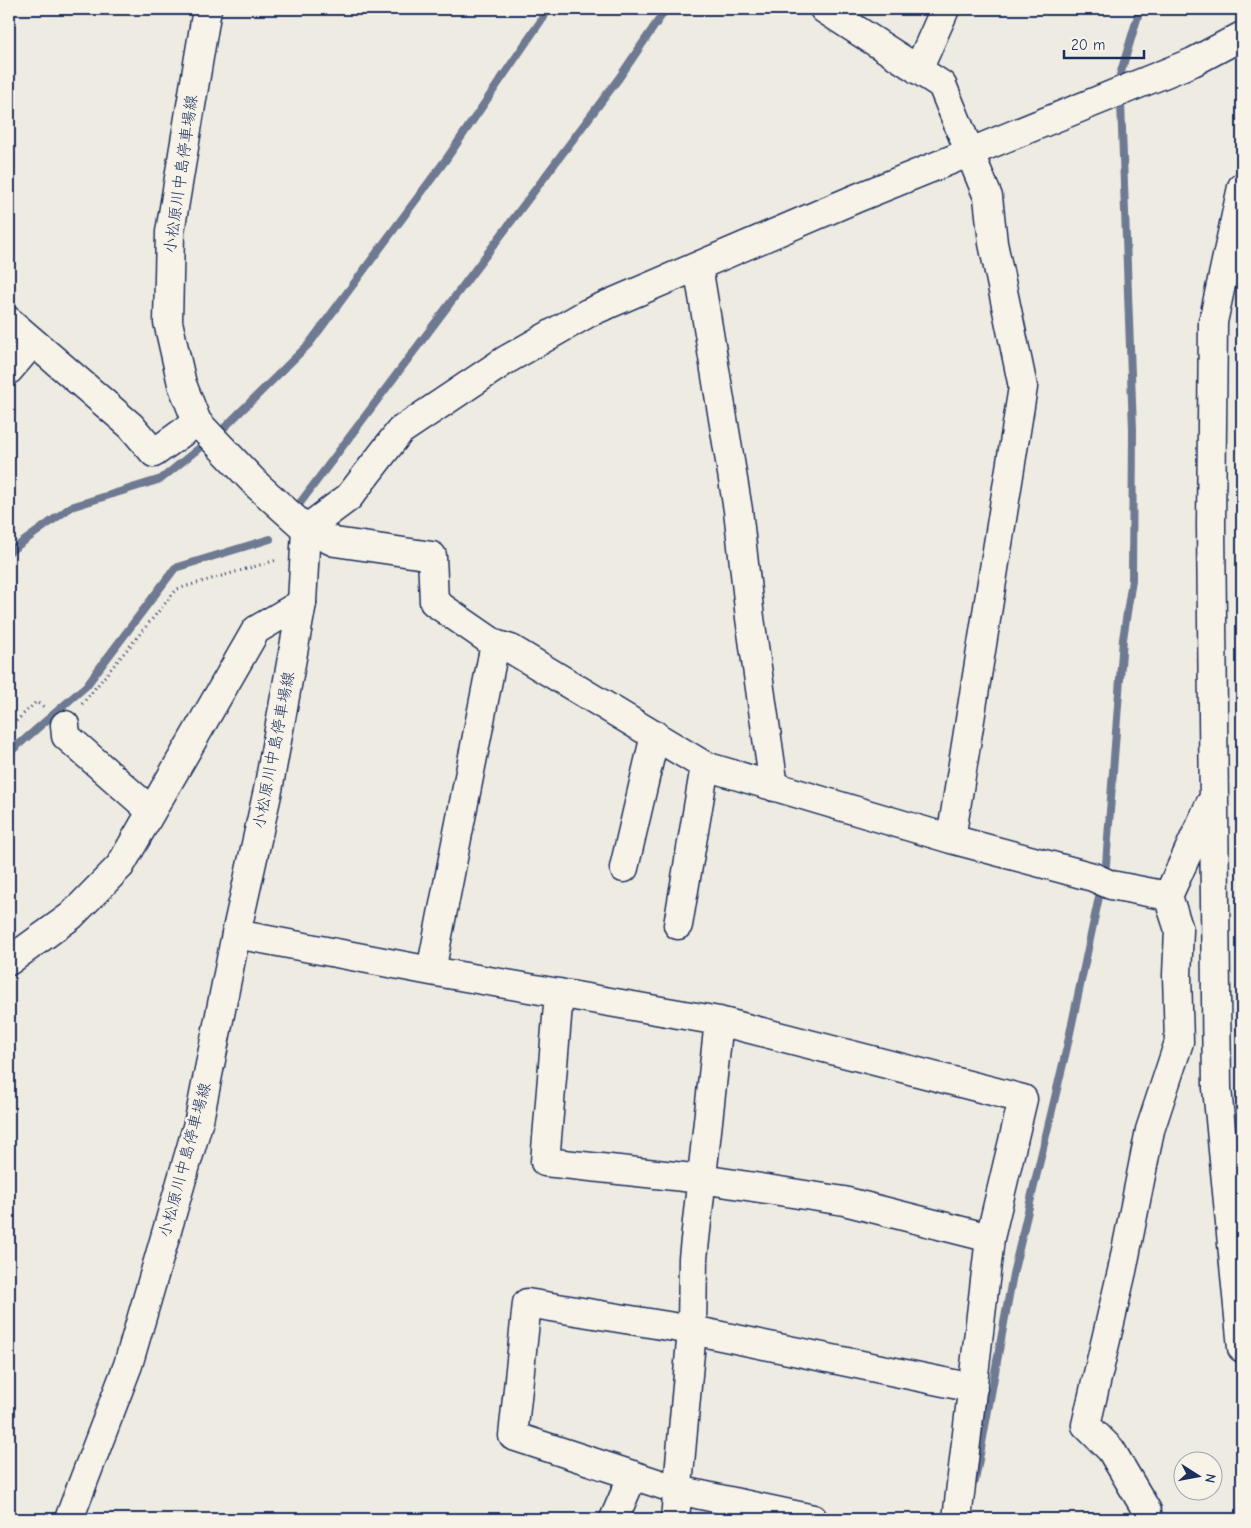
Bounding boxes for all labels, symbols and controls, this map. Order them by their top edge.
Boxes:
scale bar [1064,28,1144,60]
text: 20 m [1071,36,1105,54]
street label: 小松原川中島停車場線 [161,94,201,254]
street label: 小松原川中島停車場線 [250,670,298,830]
street label: 小松原川中島停車場線 [156,1080,214,1240]
north arrow [1174,1450,1224,1500]
text: N [1201,1472,1219,1484]

